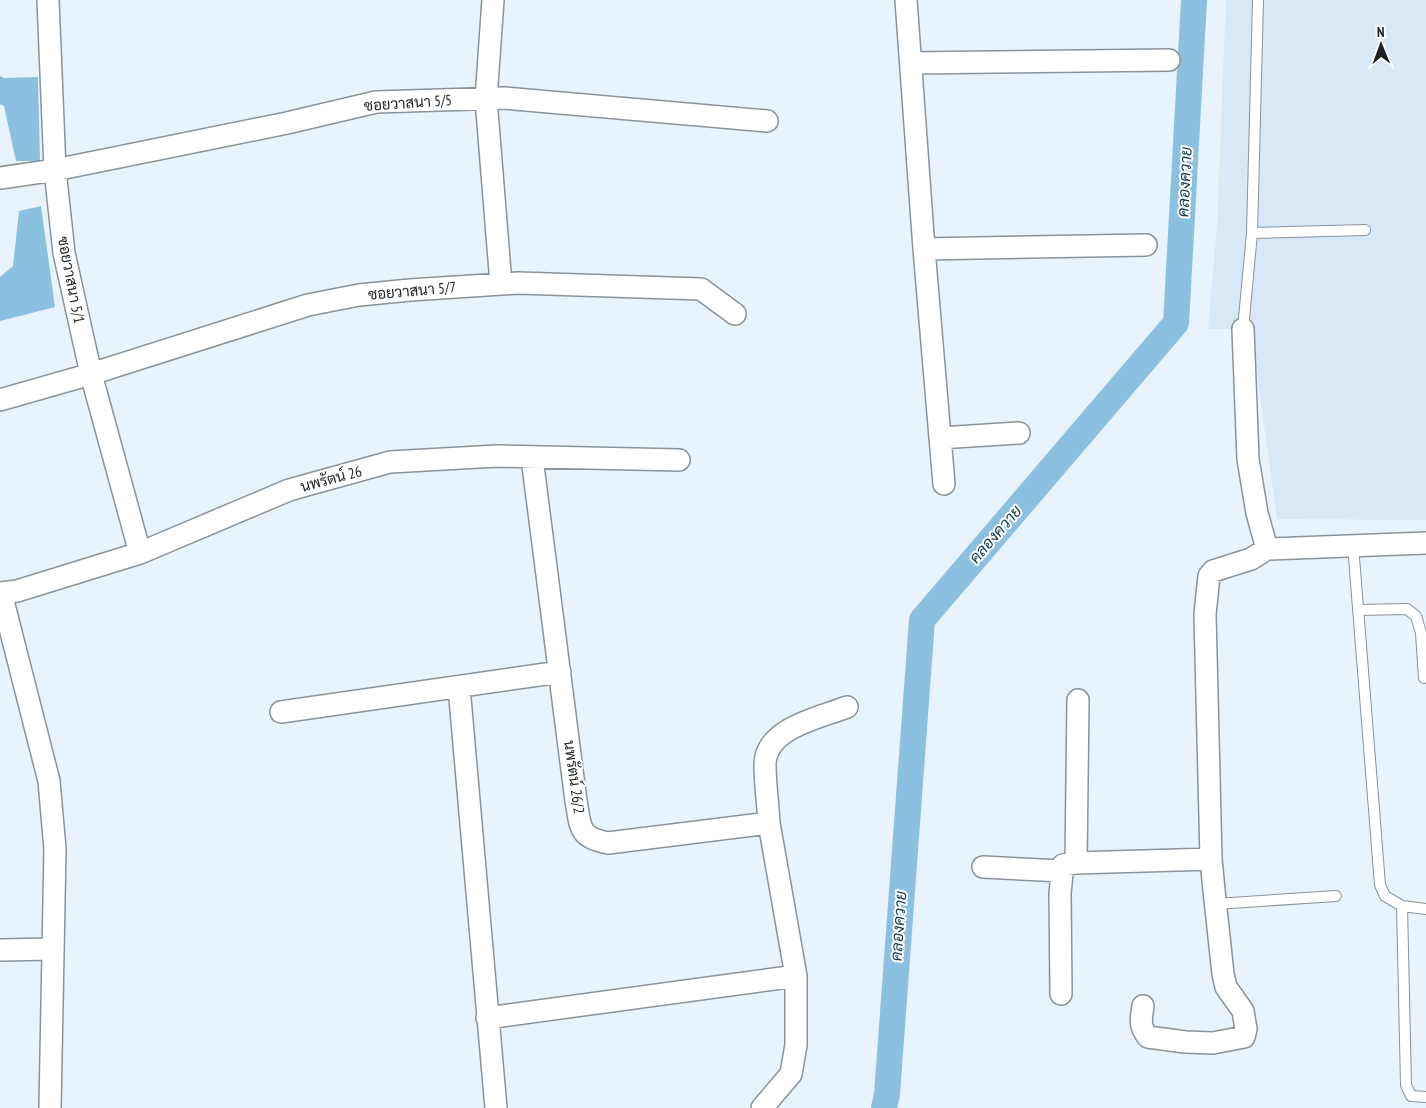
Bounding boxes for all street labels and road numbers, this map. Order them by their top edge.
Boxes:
street label: ซอยวาสนา 5/5 [363,90,453,115]
street label: ซอยวาสนา 5/1 [54,235,89,325]
street label: ซอยวาสนา 5/7 [367,277,457,304]
street label: นพรัตน์ 26 [298,461,364,496]
street label: นพรัตน์ 26/2 [560,739,589,815]

